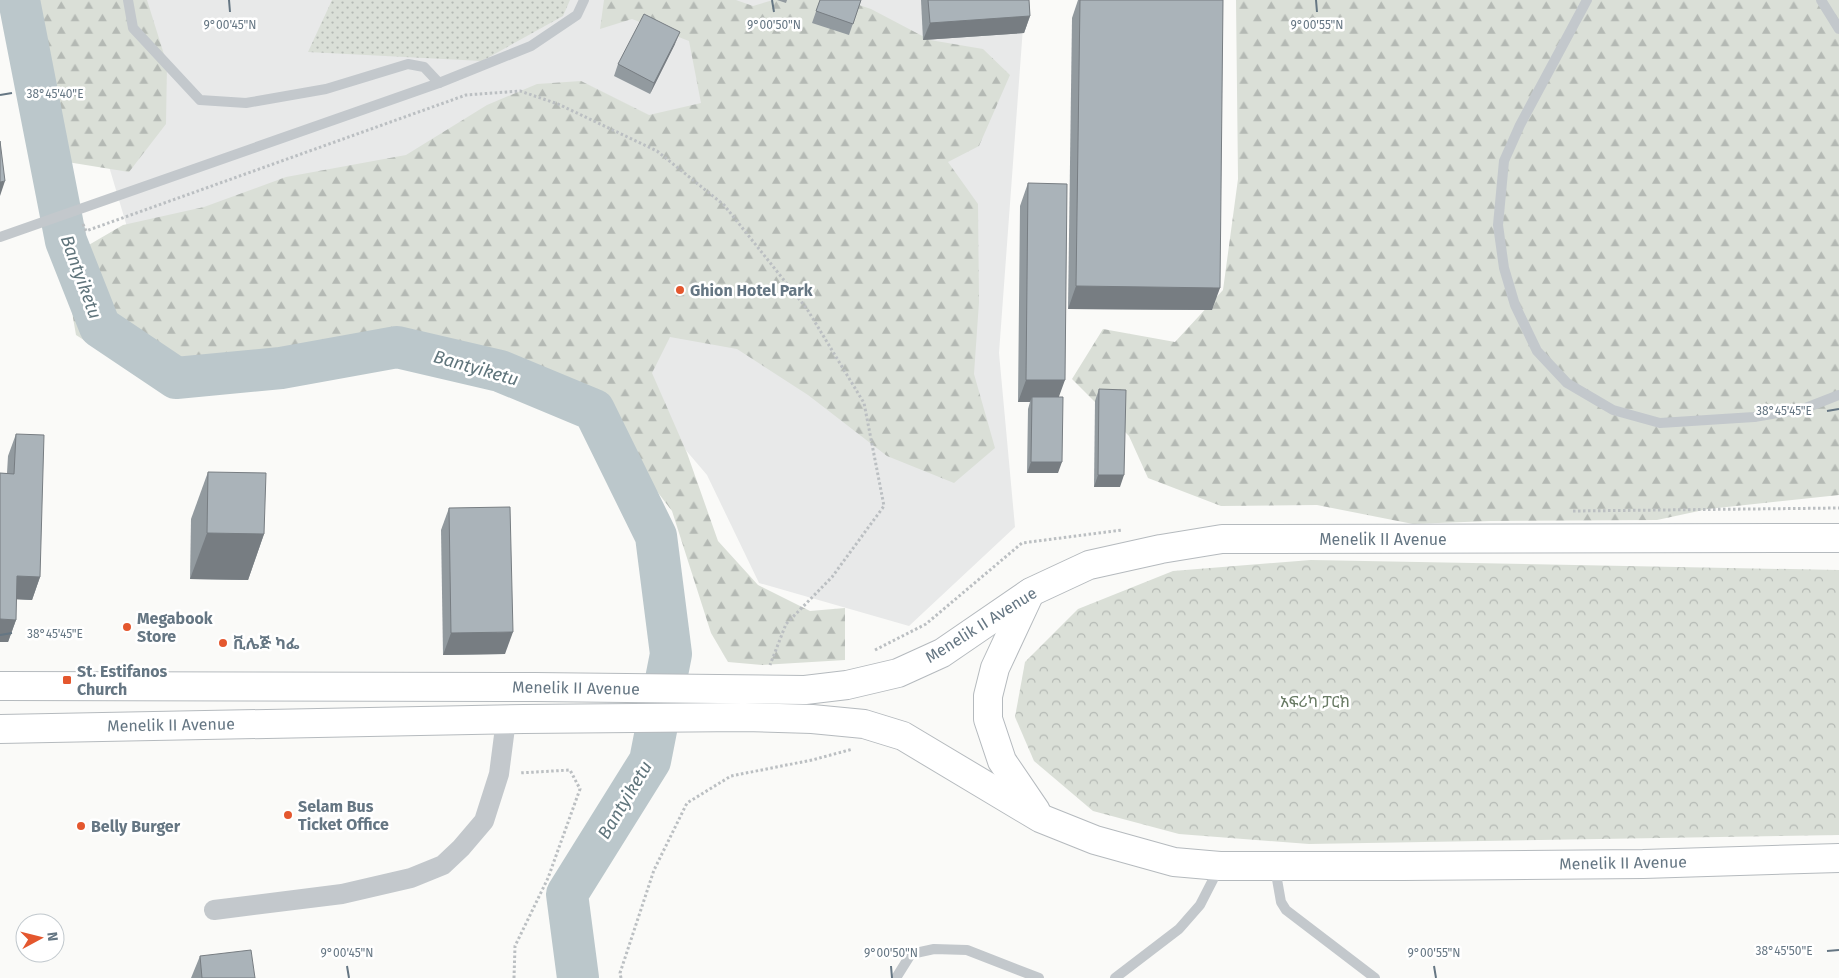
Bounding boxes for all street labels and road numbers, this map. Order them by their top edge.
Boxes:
street label: Menelik II Avenue [1319,530,1447,549]
street label: Menelik II Avenue [922,583,1040,667]
street label: Menelik II Avenue [512,677,640,699]
street label: Menelik II Avenue [107,714,235,736]
street label: Menelik II Avenue [1559,852,1687,874]

